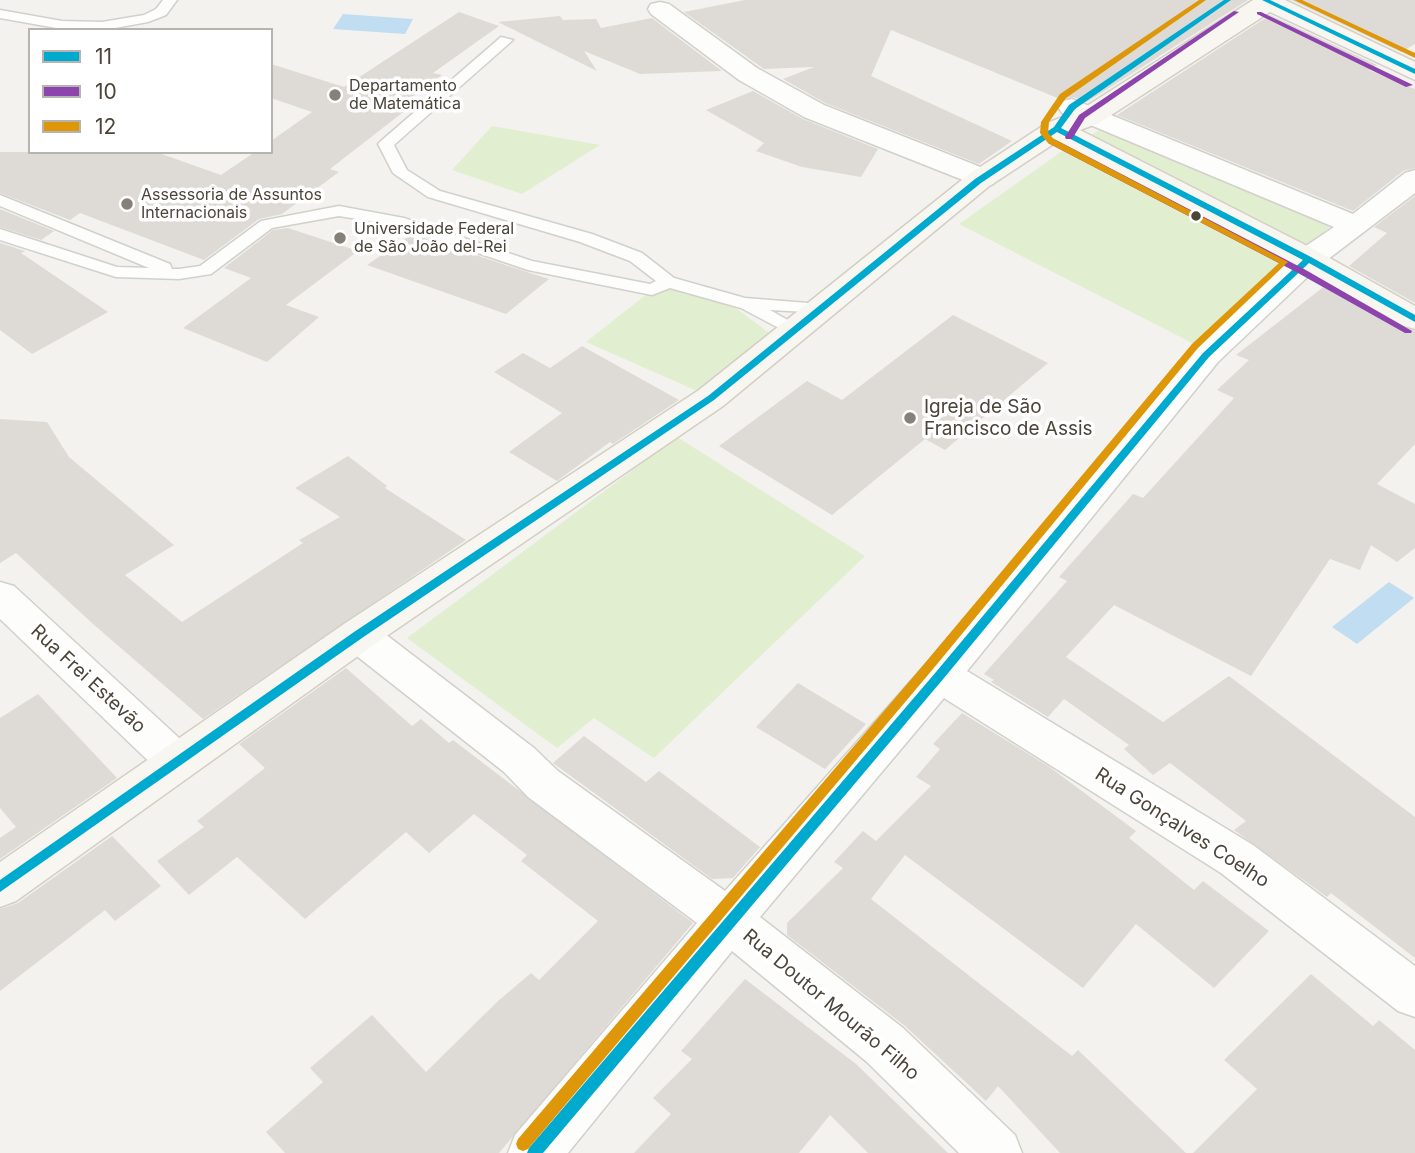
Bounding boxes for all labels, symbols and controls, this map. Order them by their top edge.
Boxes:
legend [28,28,273,154]
text: 11 [95,44,112,69]
place label: Departamento de Matemática [349,76,461,114]
text: 10 [95,79,117,104]
marker: Departamento de Matemática [327,87,343,103]
text: 12 [95,114,116,139]
place label: Assessoria de Assuntos Internacionais [141,185,322,223]
marker: Assessoria de Assuntos Internacionais [119,196,135,212]
unlabelled marker [1189,209,1203,223]
place label: Universidade Federal de São João del-Rei [354,219,514,257]
marker: Universidade Federal de São João del-Rei [332,230,348,246]
place label: Igreja de São Francisco de Assis [924,396,1093,440]
marker: Igreja de São Francisco de Assis [902,410,918,426]
street label: Rua Frei Estevão [26,620,150,738]
street label: Rua Gonçalves Coelho [1091,763,1273,893]
street label: Rua Doutor Mourão Filho [738,925,924,1085]

